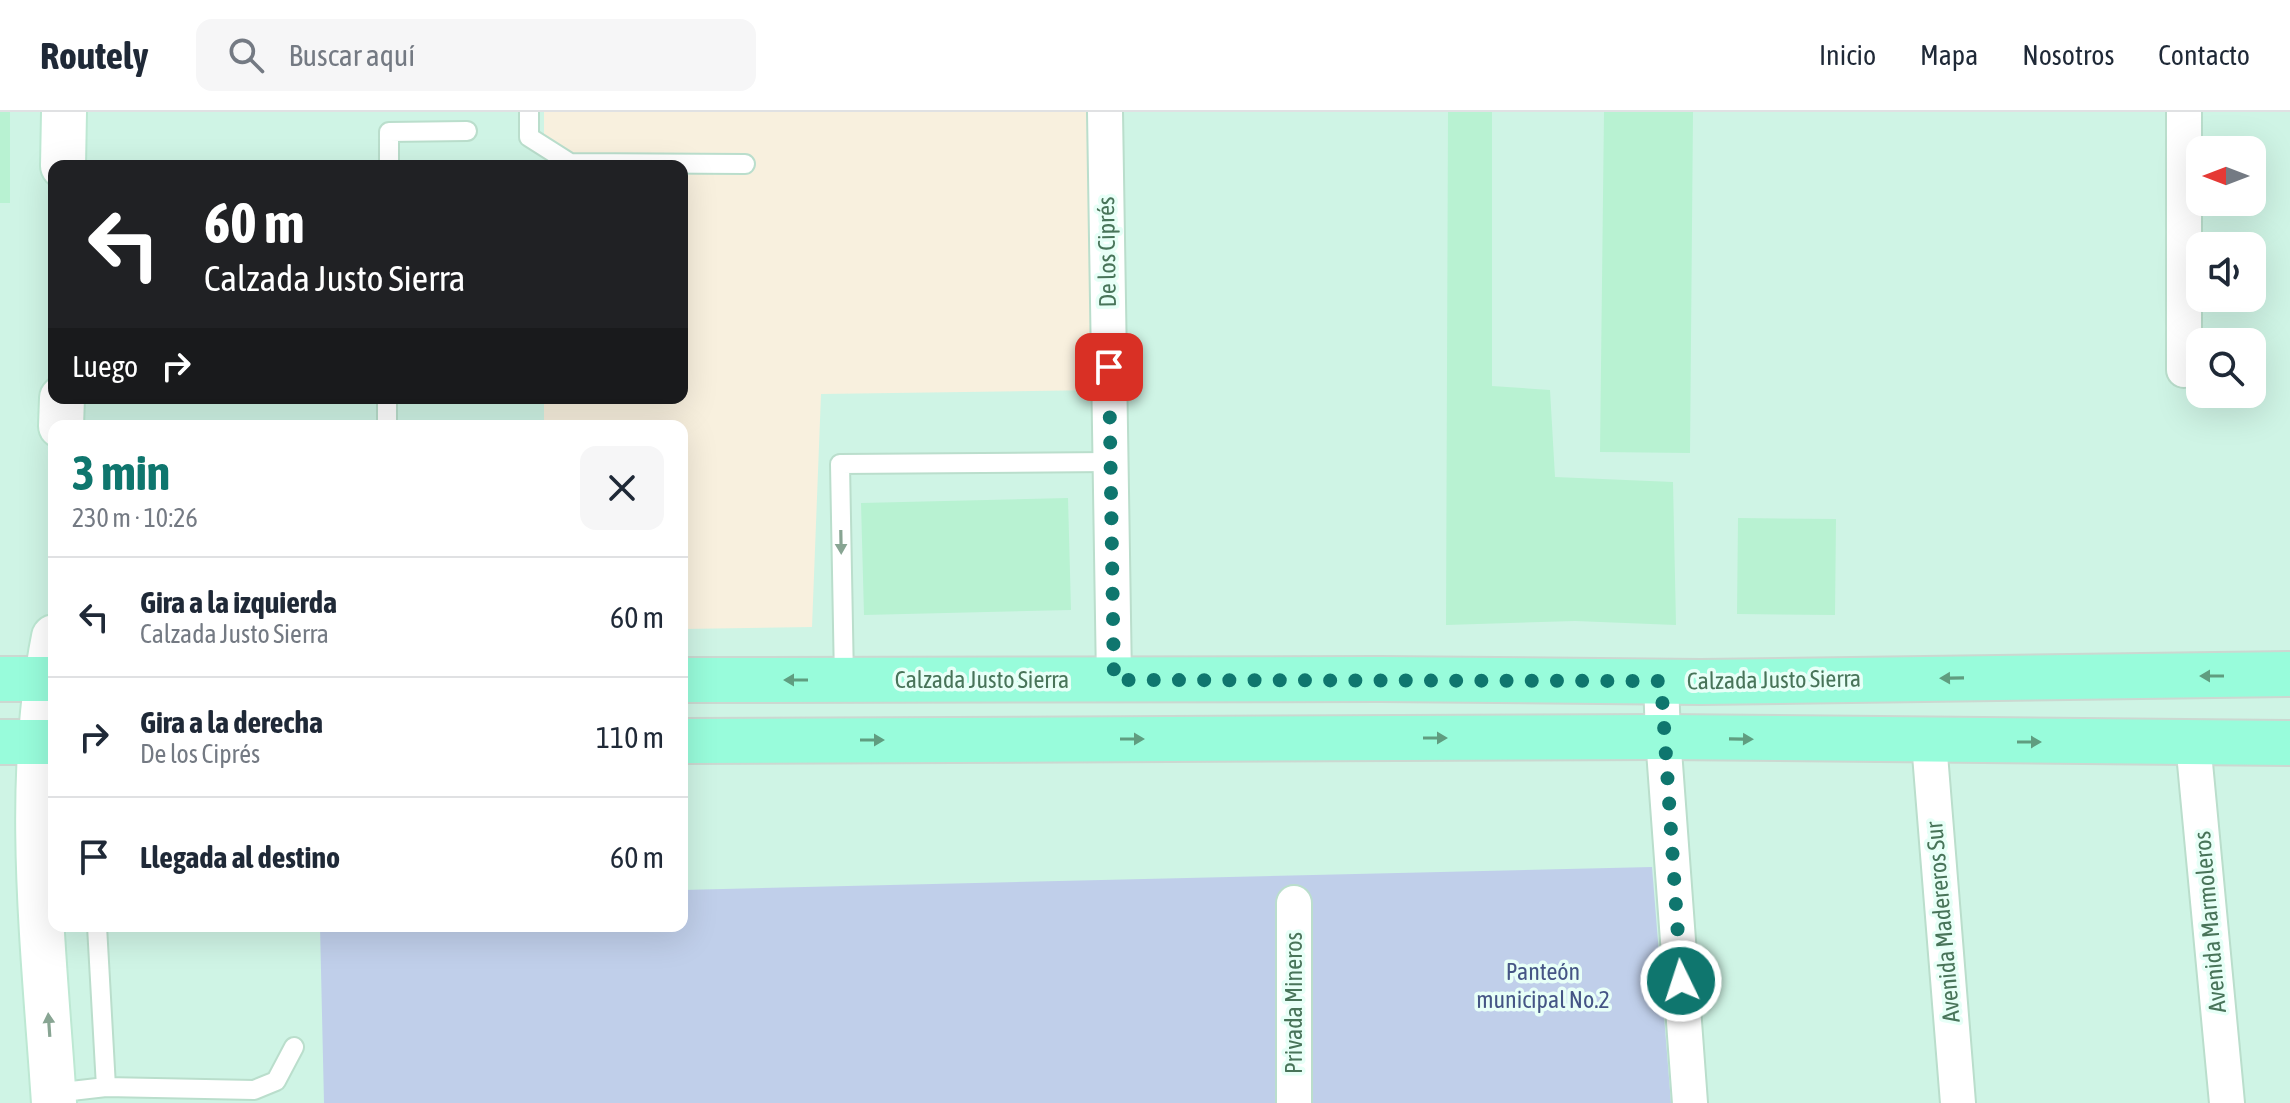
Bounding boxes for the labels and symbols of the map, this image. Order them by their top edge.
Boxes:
north arrow [2186,136,2266,216]
street label: De los Ciprés [1092,196,1121,308]
pin [1075,333,1143,401]
one-way arrow [835,530,848,555]
street label: Calzada Justo Sierra [1687,664,1861,695]
street label: Calzada Justo Sierra [895,666,1069,693]
one-way arrow [2199,670,2224,682]
one-way arrow [1939,672,1964,685]
one-way arrow [783,674,808,686]
one-way arrow [1423,732,1448,744]
one-way arrow [1729,732,1754,745]
one-way arrow [1120,733,1145,745]
one-way arrow [860,734,885,746]
one-way arrow [2017,736,2042,748]
street label: Avenida Madereros Sur [1920,820,1965,1024]
street label: Avenida Marmoleros [2188,830,2231,1014]
street label: Privada Mineros [1280,932,1307,1074]
position arrow [1639,939,1723,1023]
park label: Panteón municipal No.2 [1476,958,1610,1013]
one-way arrow [42,1012,55,1037]

